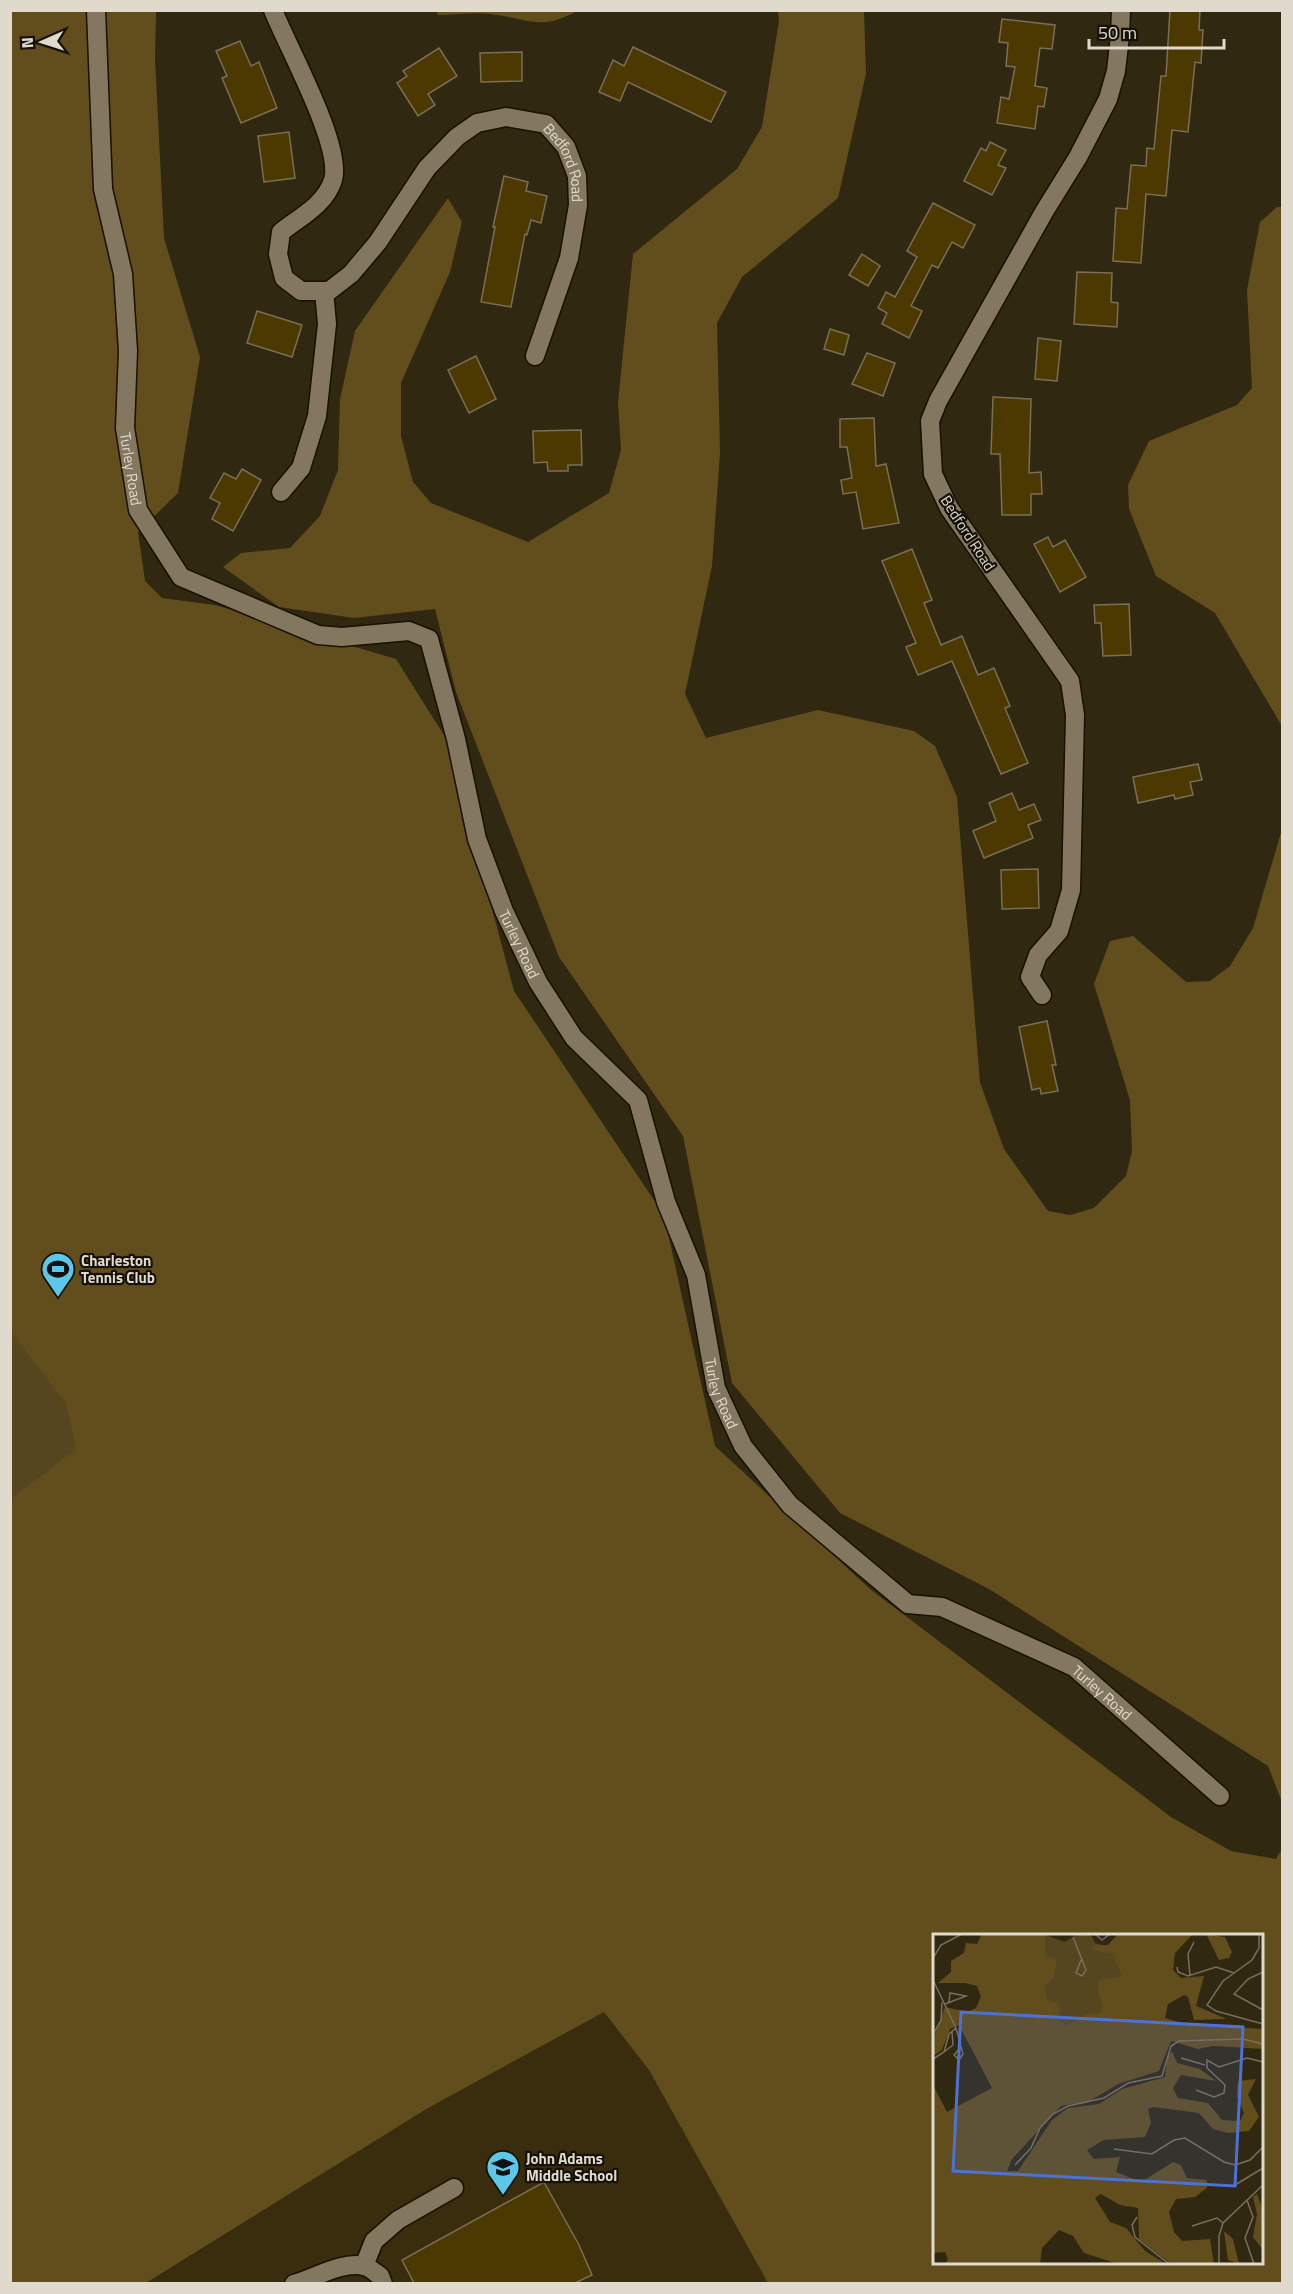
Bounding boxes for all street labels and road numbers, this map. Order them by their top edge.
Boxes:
street label: Bedford Road [538,117,589,202]
street label: Turley Road [114,431,149,507]
street label: Bedford Road [935,491,1001,575]
street label: Turley Road [493,906,546,982]
street label: Turley Road [699,1356,745,1432]
street label: Turley Road [1067,1659,1138,1725]

